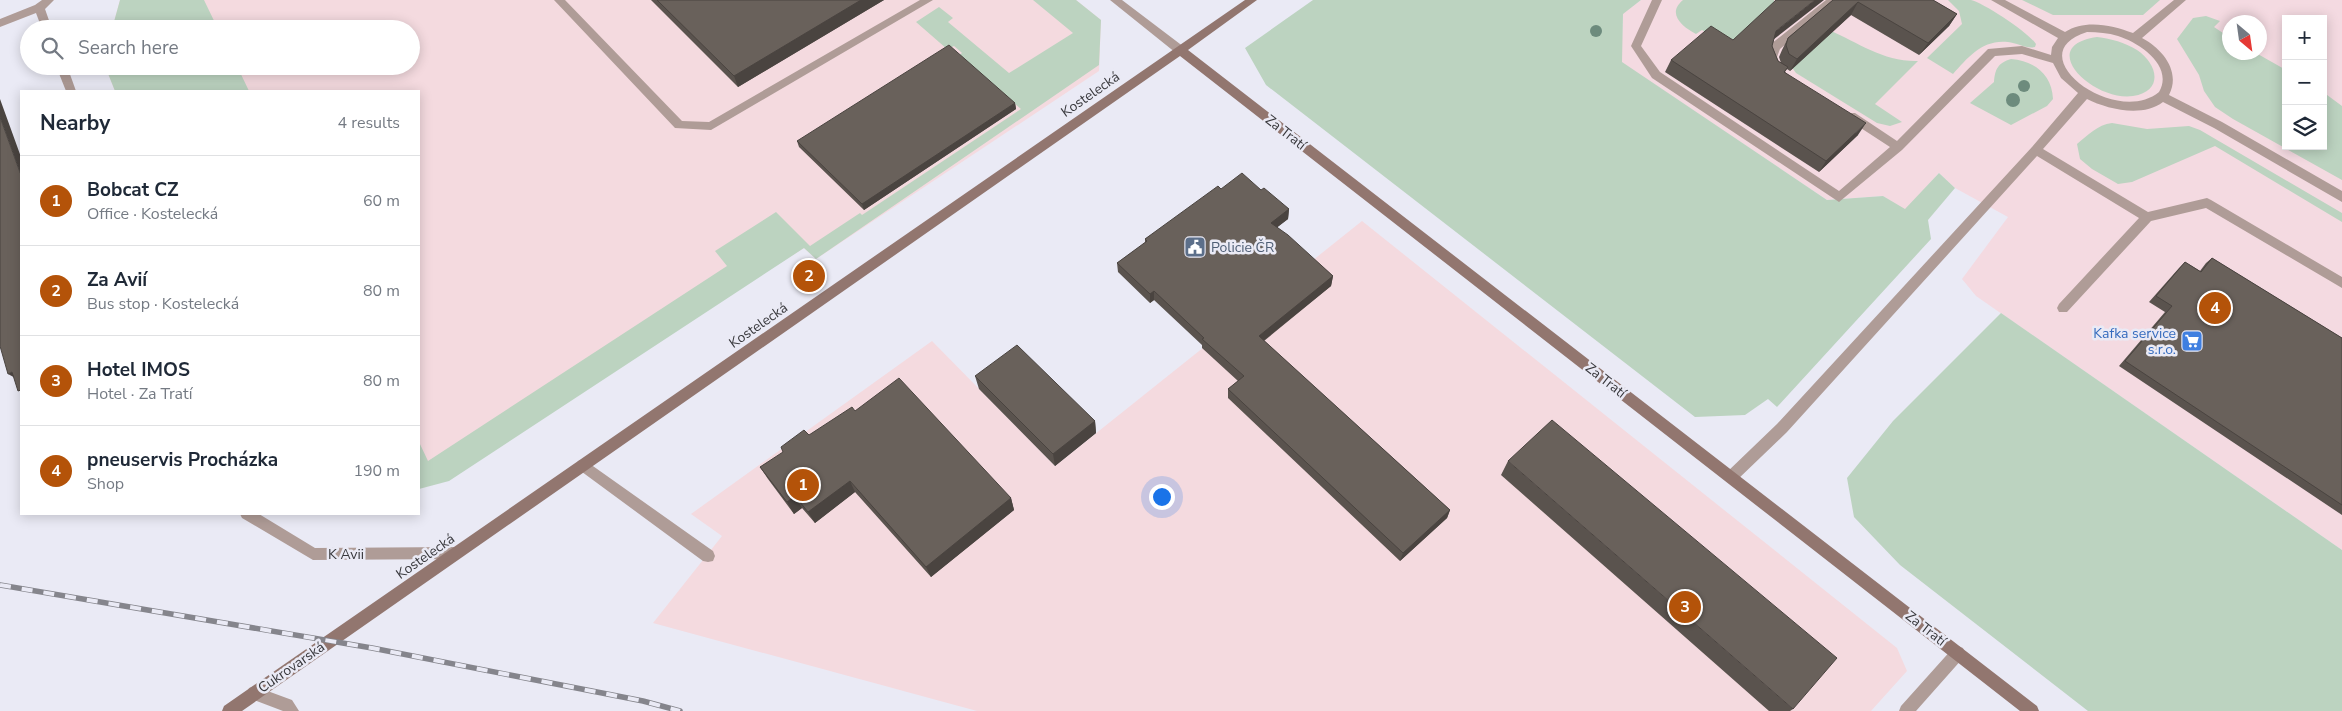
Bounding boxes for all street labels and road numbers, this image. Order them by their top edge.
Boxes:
street label: Kostelecká [1057,67,1123,122]
street label: Za Tratí [1261,110,1311,155]
street label: Kostelecká [725,298,791,353]
street label: Za Tratí [1581,358,1631,403]
street label: Kostelecká [392,529,458,584]
street label: K Avii [328,545,364,564]
street label: Za Tratí [1901,606,1951,651]
street label: Cukrovarská [254,637,328,697]

